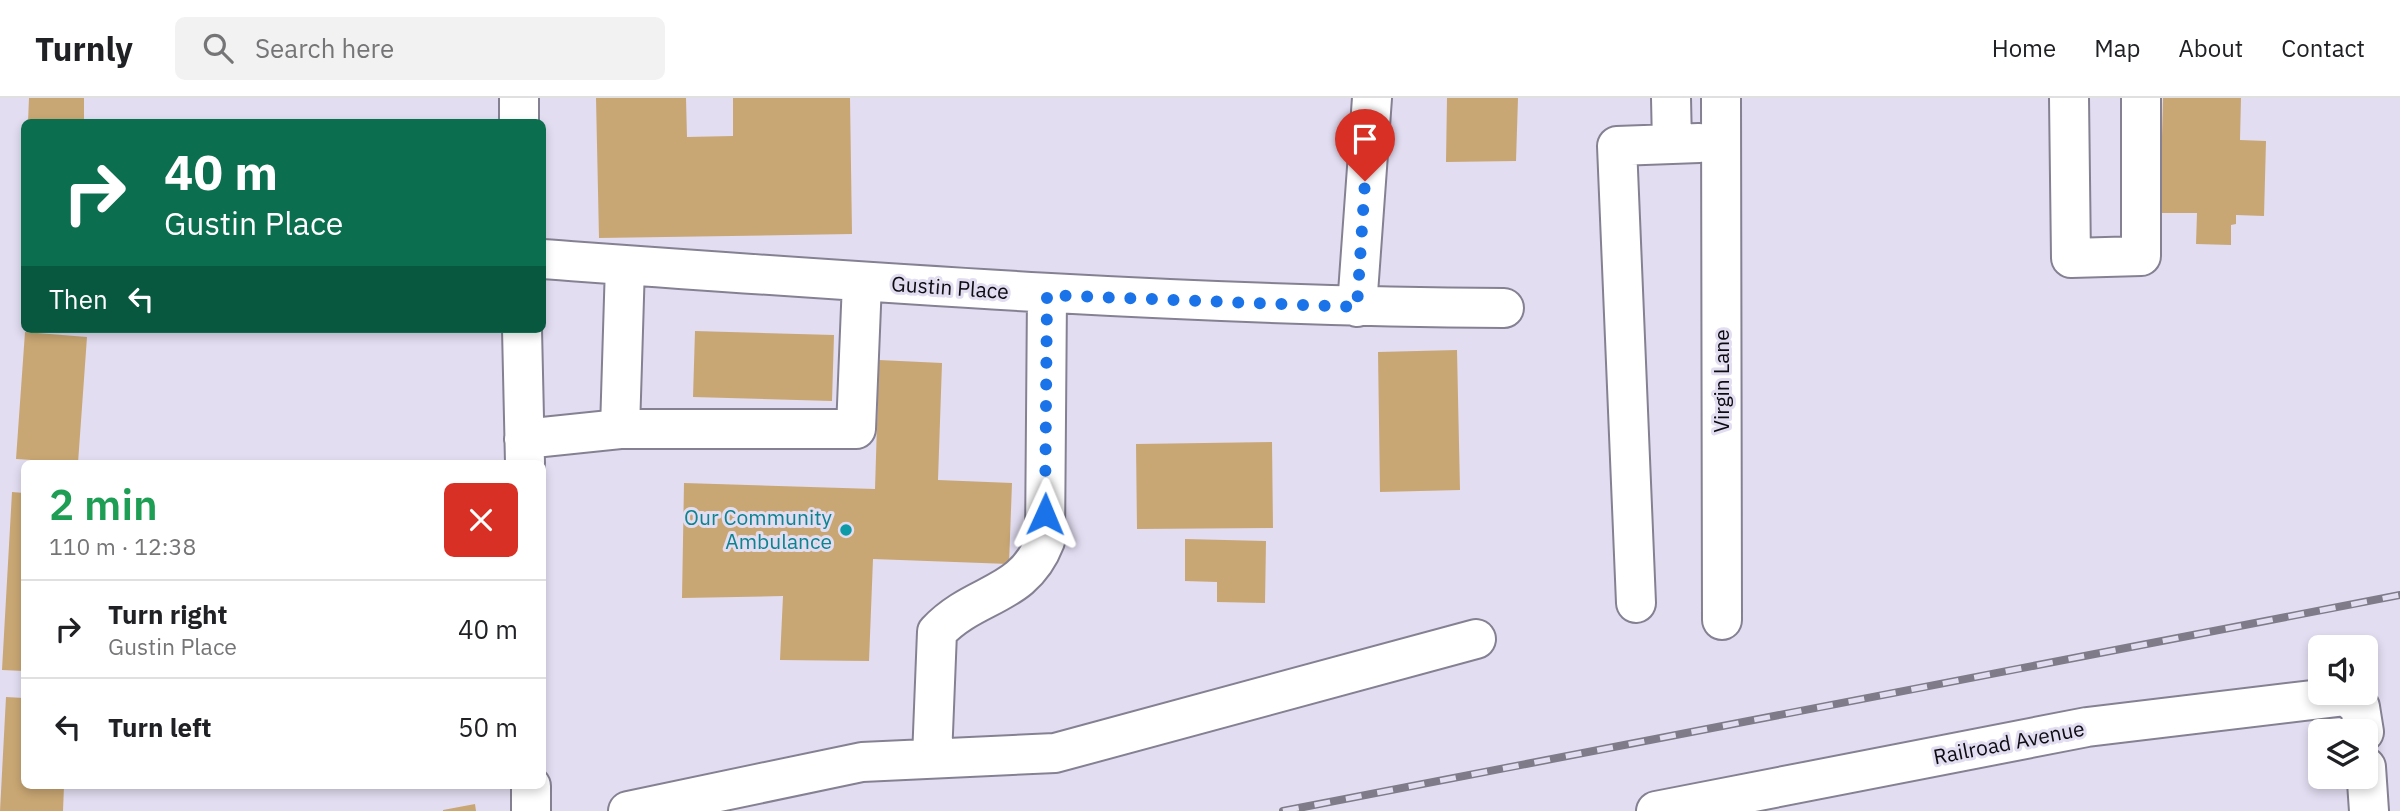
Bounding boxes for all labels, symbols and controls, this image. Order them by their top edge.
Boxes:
search box [175,17,665,80]
text: Turnly [35,27,133,70]
icon: search [199,29,237,67]
text: Search here [255,31,394,65]
text: Home [1992,32,2056,64]
text: Map [2094,32,2140,64]
text: About [2178,32,2243,64]
text: Contact [2281,32,2365,64]
pin [1335,109,1395,181]
icon: arrive [1346,120,1384,158]
text: 40 m [164,140,278,203]
icon: right [49,147,140,238]
text: Gustin Place [164,202,343,244]
street label: Gustin Place [890,269,1010,305]
icon: left [122,280,160,318]
text: Then [49,282,108,316]
street label: Virgin Lane [1707,329,1735,433]
text: 2 min [49,477,158,532]
position arrow [1008,477,1082,551]
button: close [444,483,518,557]
place label: Our Community Ambulance [684,503,833,555]
marker: Our Community Ambulance [838,522,854,538]
text: 110 m · 12:38 [49,531,196,561]
text: Turn right [108,597,227,631]
icon: right [49,610,87,648]
text: 40 m [458,612,518,646]
text: Gustin Place [108,631,237,661]
map controls [2308,635,2378,789]
button: sound [2308,635,2378,705]
icon: left [49,708,87,746]
text: Turn left [108,710,211,744]
text: 50 m [458,710,518,744]
street label: Railroad Avenue [1931,714,2087,770]
button: layers [2308,719,2378,789]

